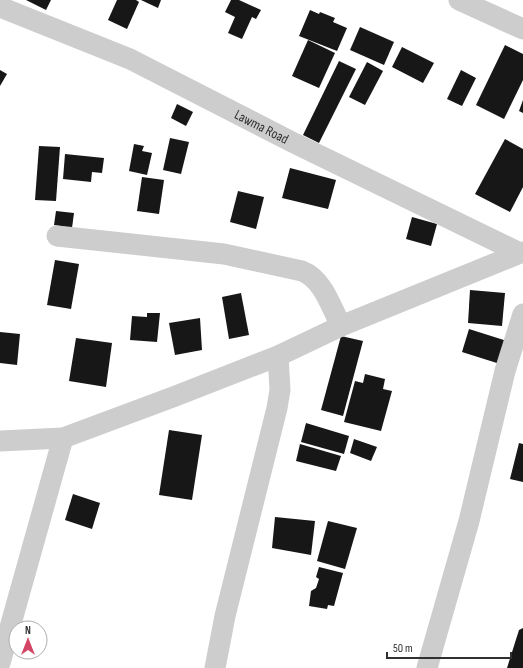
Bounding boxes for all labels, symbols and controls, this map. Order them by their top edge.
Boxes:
street label: Lawma Road [232,106,292,147]
north arrow [8,620,48,660]
text: N [25,624,31,637]
scale bar [387,634,511,660]
text: 50 m [393,641,413,656]

